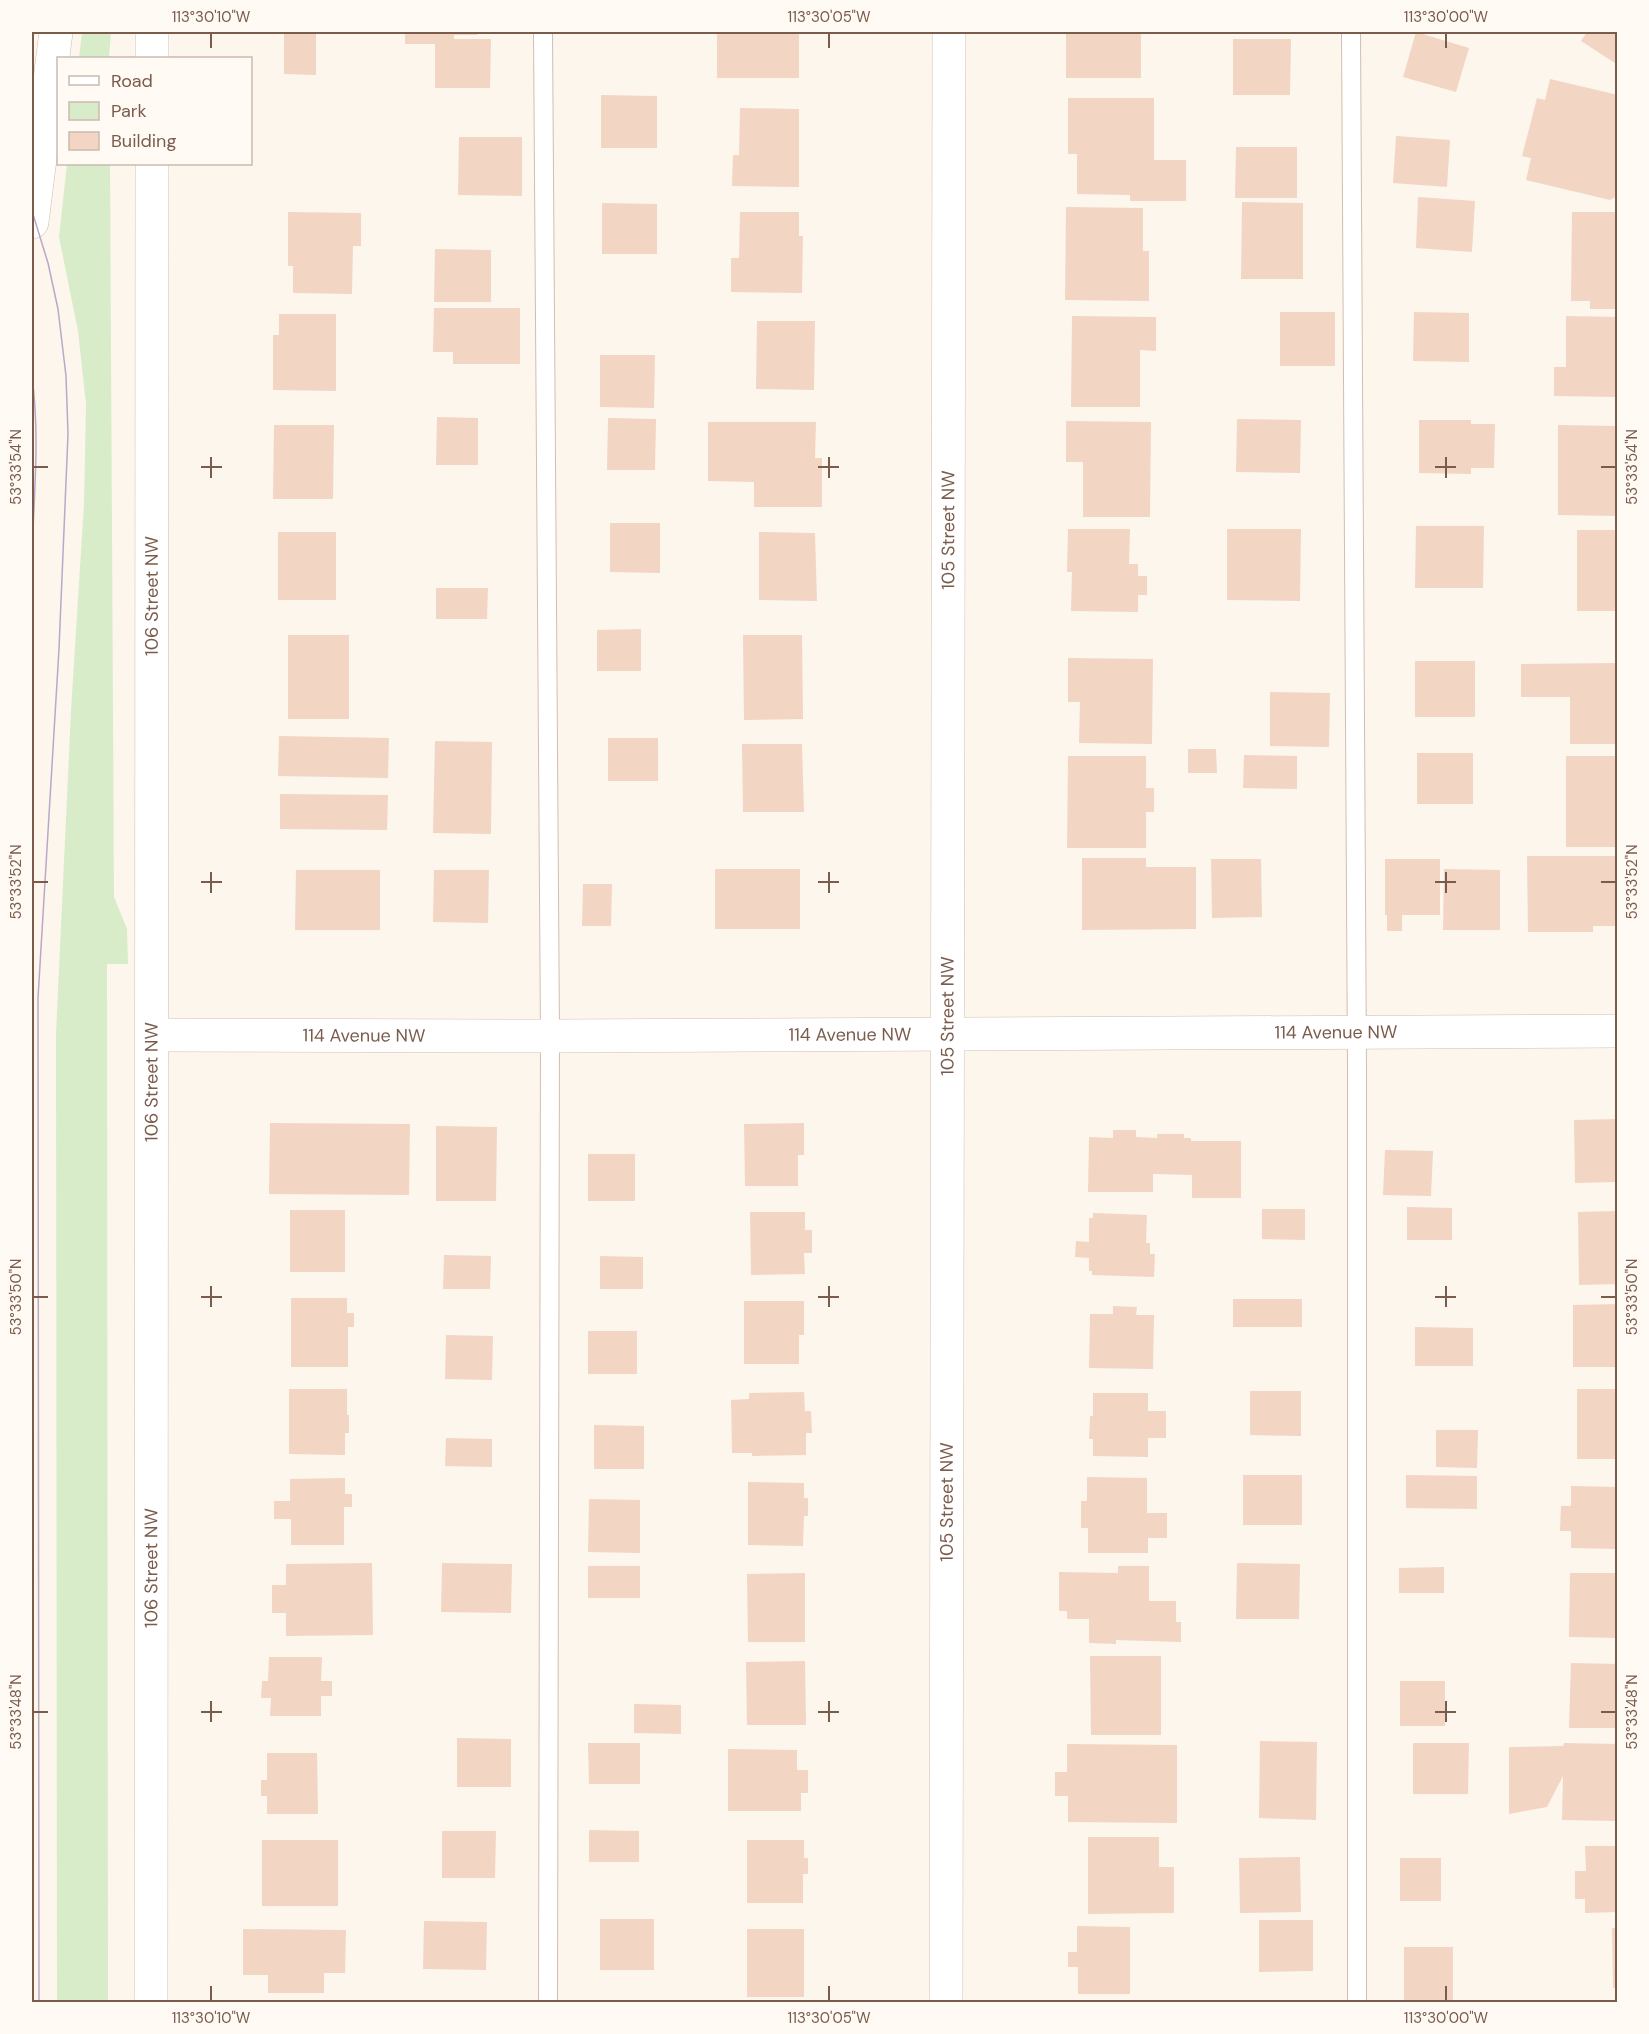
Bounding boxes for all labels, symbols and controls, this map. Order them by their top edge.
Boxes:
text: 113°30'10"W [172,7,251,27]
text: 113°30'05"W [788,7,871,27]
text: 113°30'00"W [1404,7,1489,27]
legend [57,57,252,165]
text: Road [111,69,153,93]
text: Park [111,99,147,123]
text: Building [111,129,176,153]
text: 53°33'54"N [6,429,26,505]
text: 53°33'54"N [1622,429,1642,505]
street label: 105 Street NW [936,470,960,590]
street label: 106 Street NW [140,536,164,656]
text: 53°33'52"N [6,844,26,920]
text: 53°33'52"N [1622,844,1642,920]
street label: 105 Street NW [935,956,960,1076]
street label: 114 Avenue NW [1274,1020,1397,1045]
street label: 106 Street NW [139,1022,164,1142]
street label: 114 Avenue NW [788,1022,912,1047]
street label: 114 Avenue NW [303,1023,425,1048]
text: 53°33'50"N [6,1259,26,1335]
text: 53°33'50"N [1622,1259,1642,1335]
street label: 105 Street NW [935,1442,959,1562]
street label: 106 Street NW [139,1508,163,1628]
text: 53°33'48"N [6,1674,26,1750]
text: 53°33'48"N [1622,1674,1642,1750]
text: 113°30'10"W [172,2008,251,2028]
text: 113°30'05"W [788,2008,871,2028]
text: 113°30'00"W [1404,2008,1489,2028]

